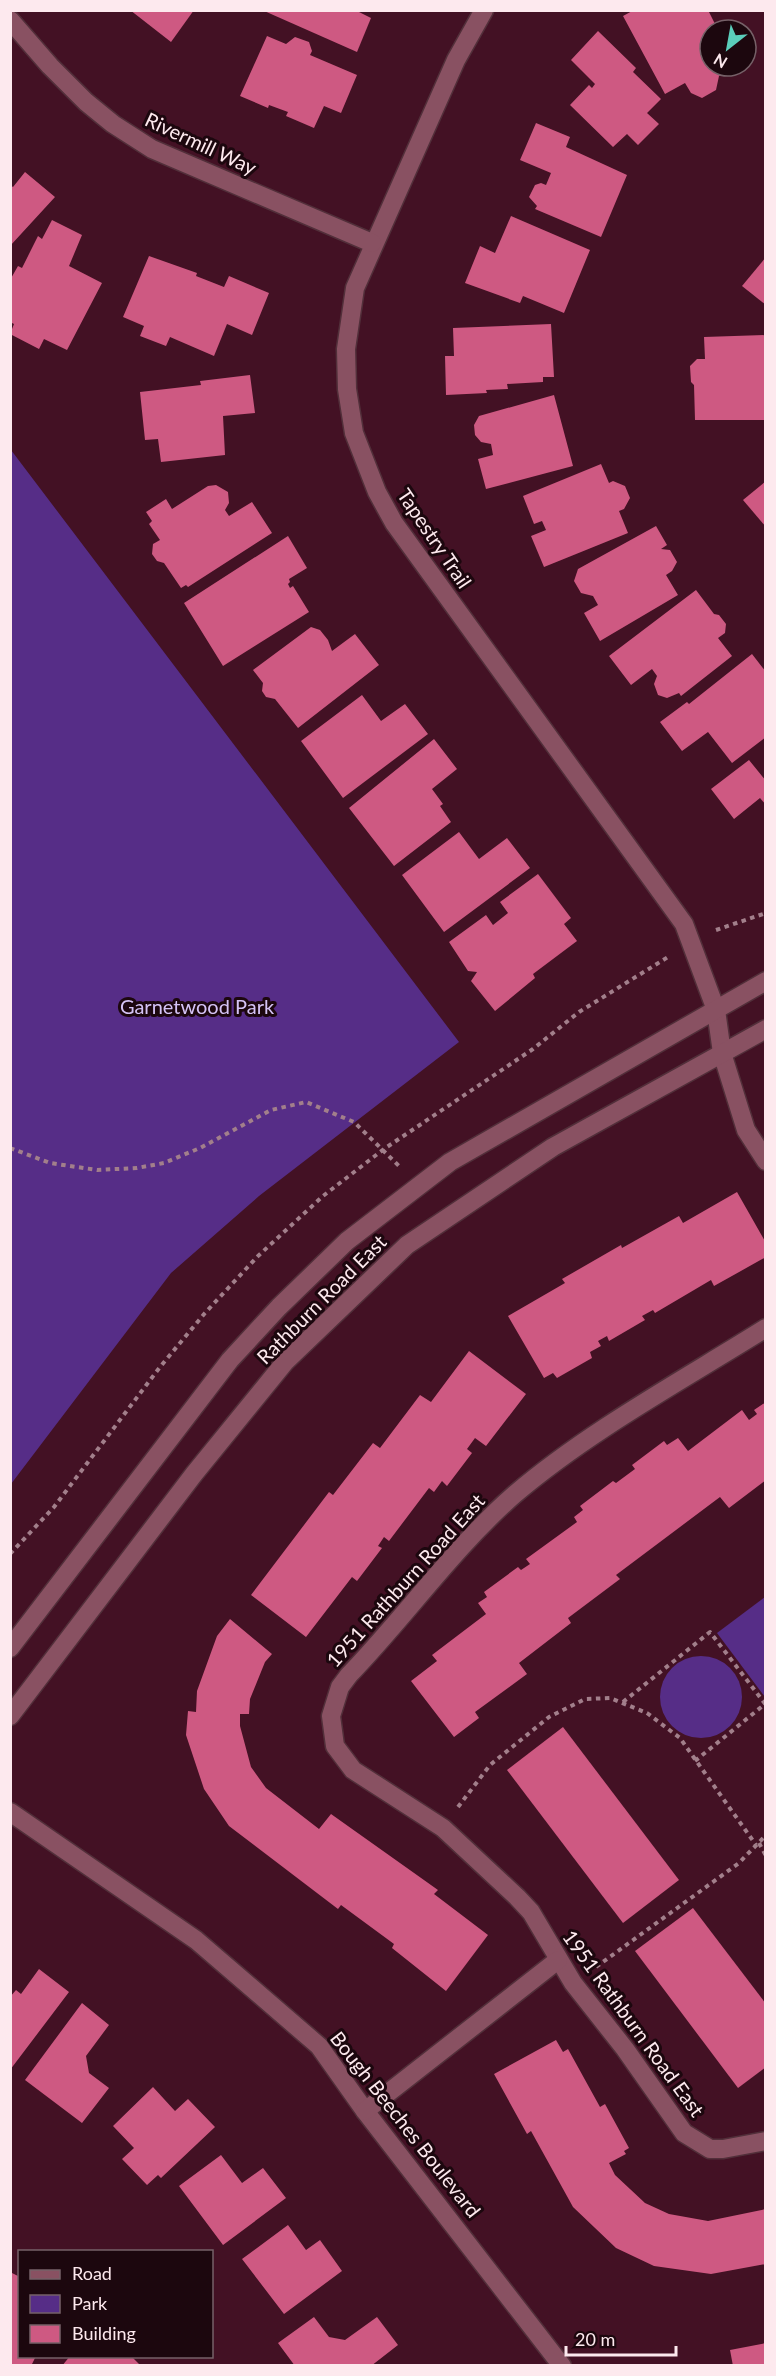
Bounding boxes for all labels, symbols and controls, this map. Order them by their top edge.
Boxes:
north arrow [698,18,758,78]
text: N [710,50,730,73]
street label: Rivermill Way [141,107,261,180]
street label: Tapestry Trail [393,484,477,592]
park label: Garnetwood Park [120,994,275,1018]
street label: Rathburn Road East [251,1229,391,1369]
street label: 1951 Rathburn Road East [321,1489,489,1671]
street label: 1951 Rathburn Road East [558,1925,710,2121]
street label: Bough Beeches Boulevard [326,2026,486,2222]
legend [18,2250,213,2358]
text: Road [72,2262,112,2284]
text: Park [72,2292,108,2314]
scale bar [566,2319,676,2357]
text: Building [72,2322,136,2344]
text: 20 m [575,2328,615,2350]

